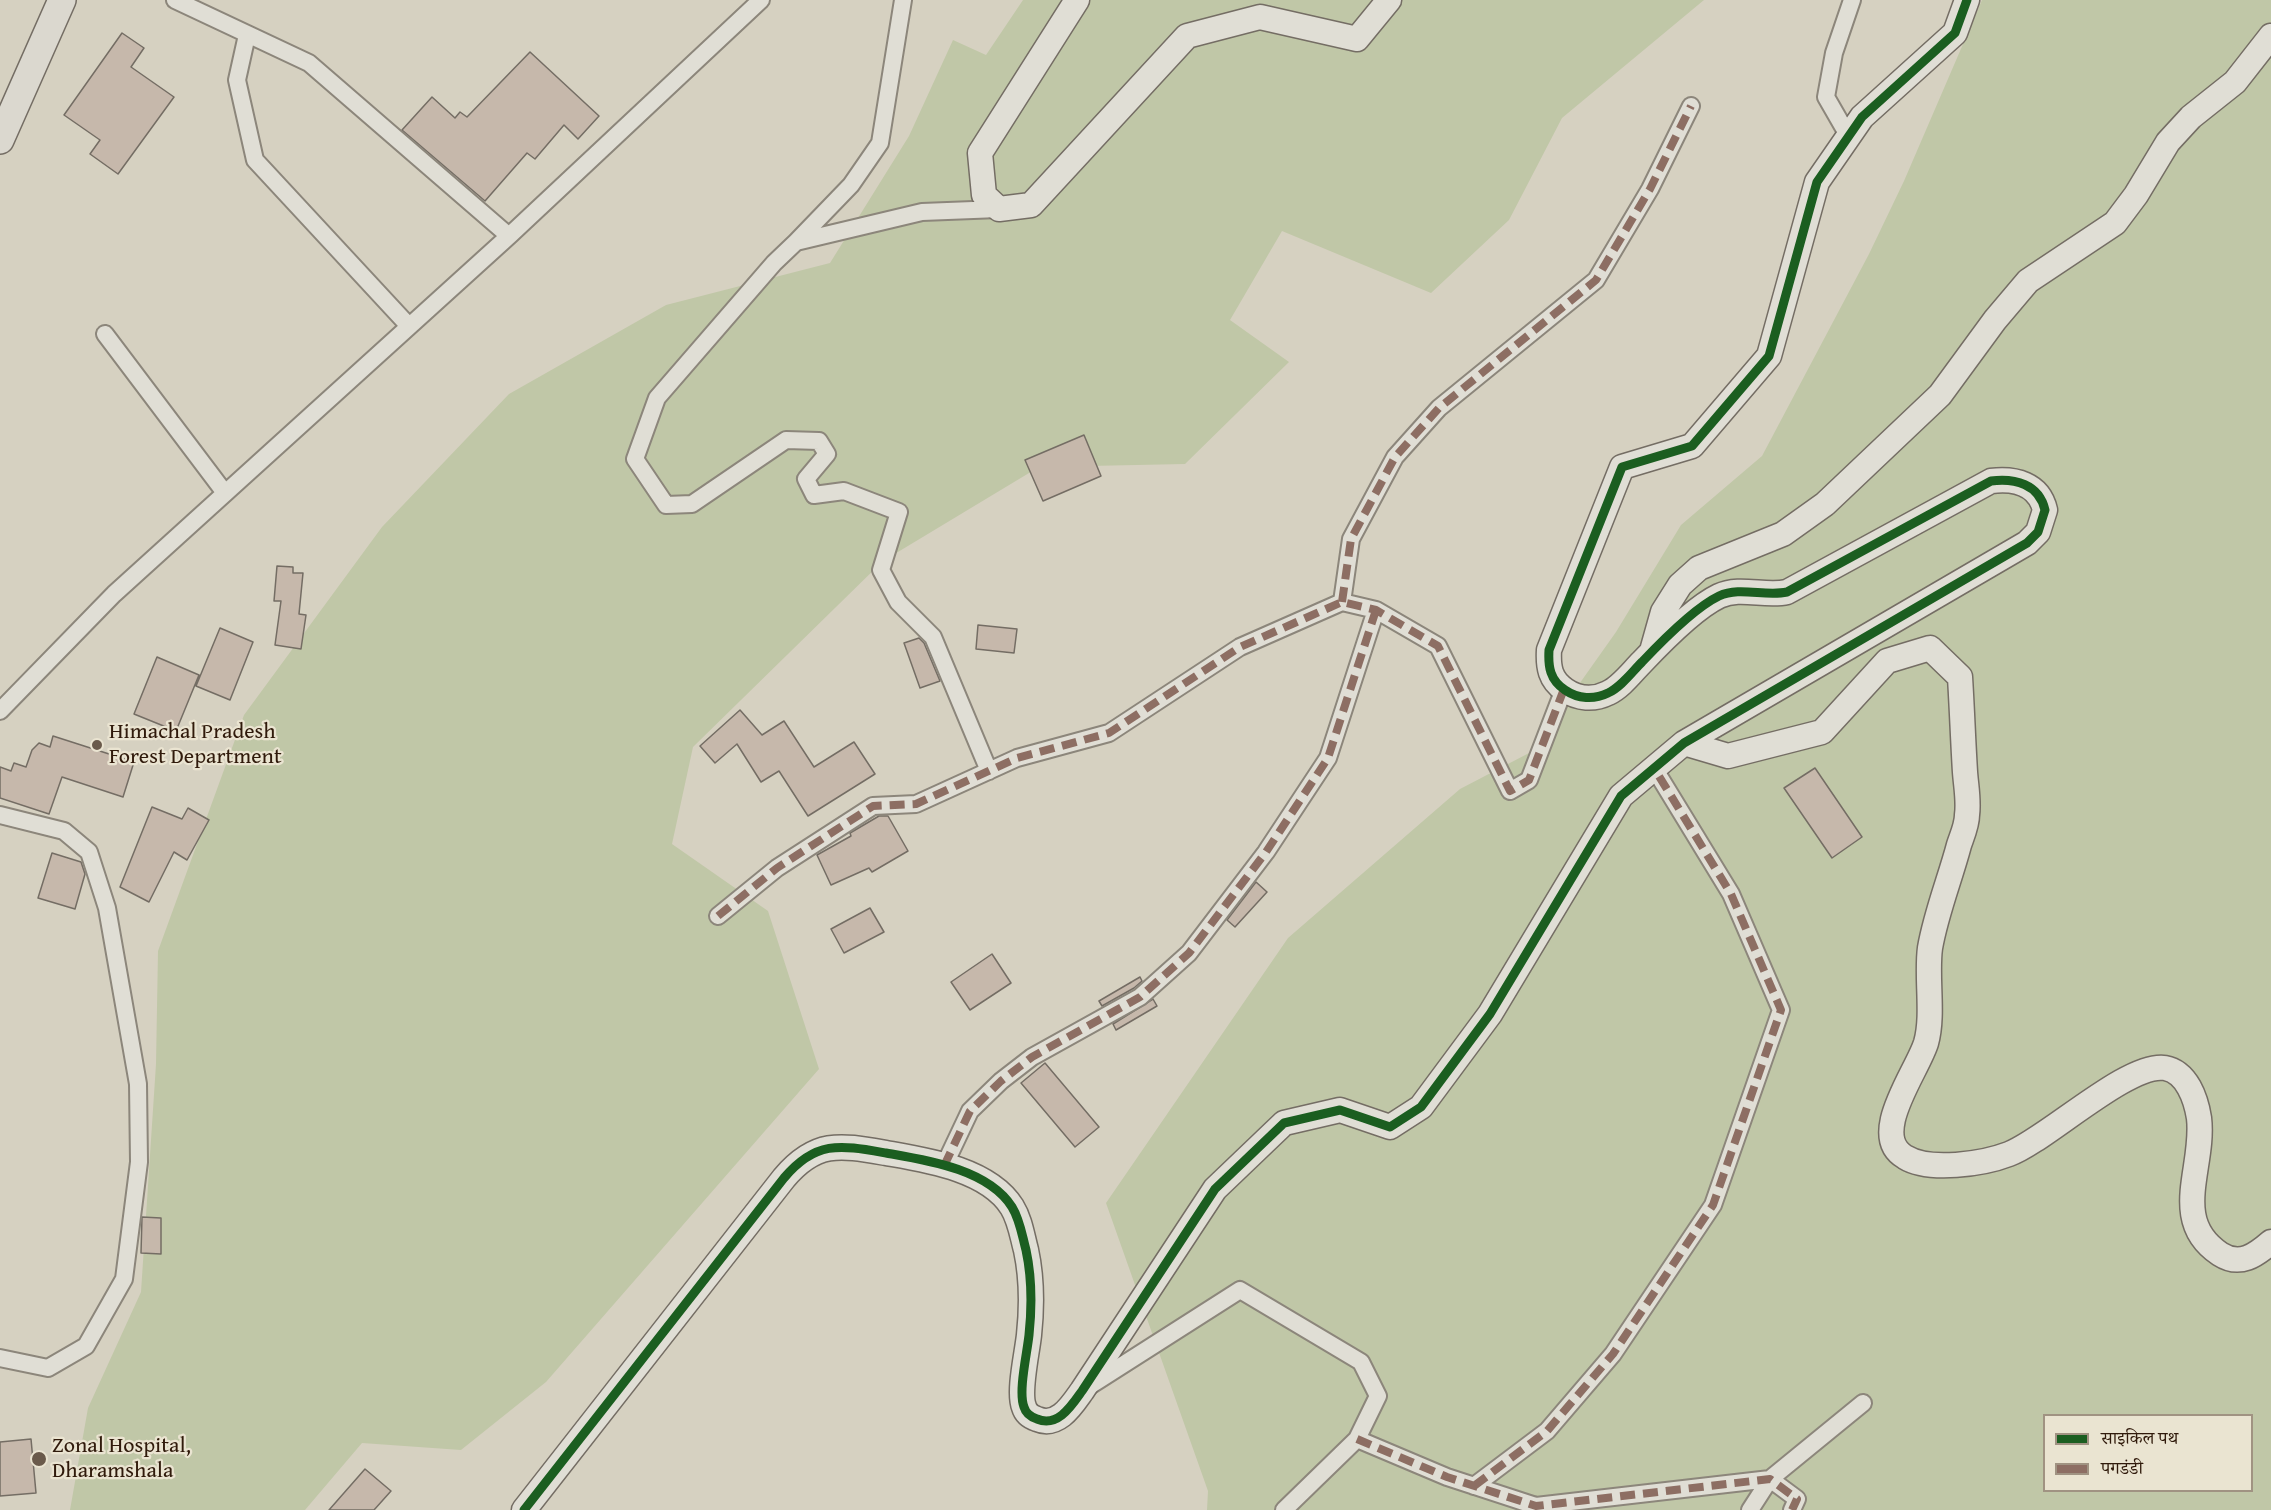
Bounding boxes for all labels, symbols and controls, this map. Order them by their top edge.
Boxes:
place label: Himachal Pradesh Forest Department [109,719,282,770]
marker: Himachal Pradesh Forest Department [90,738,104,752]
legend [2043,1414,2253,1492]
text: साइकिल पथ [2101,1424,2178,1451]
place label: Zonal Hospital, Dharamshala [52,1433,191,1484]
marker: Zonal Hospital, Dharamshala [30,1450,48,1468]
text: पगडंडी [2101,1454,2143,1481]

